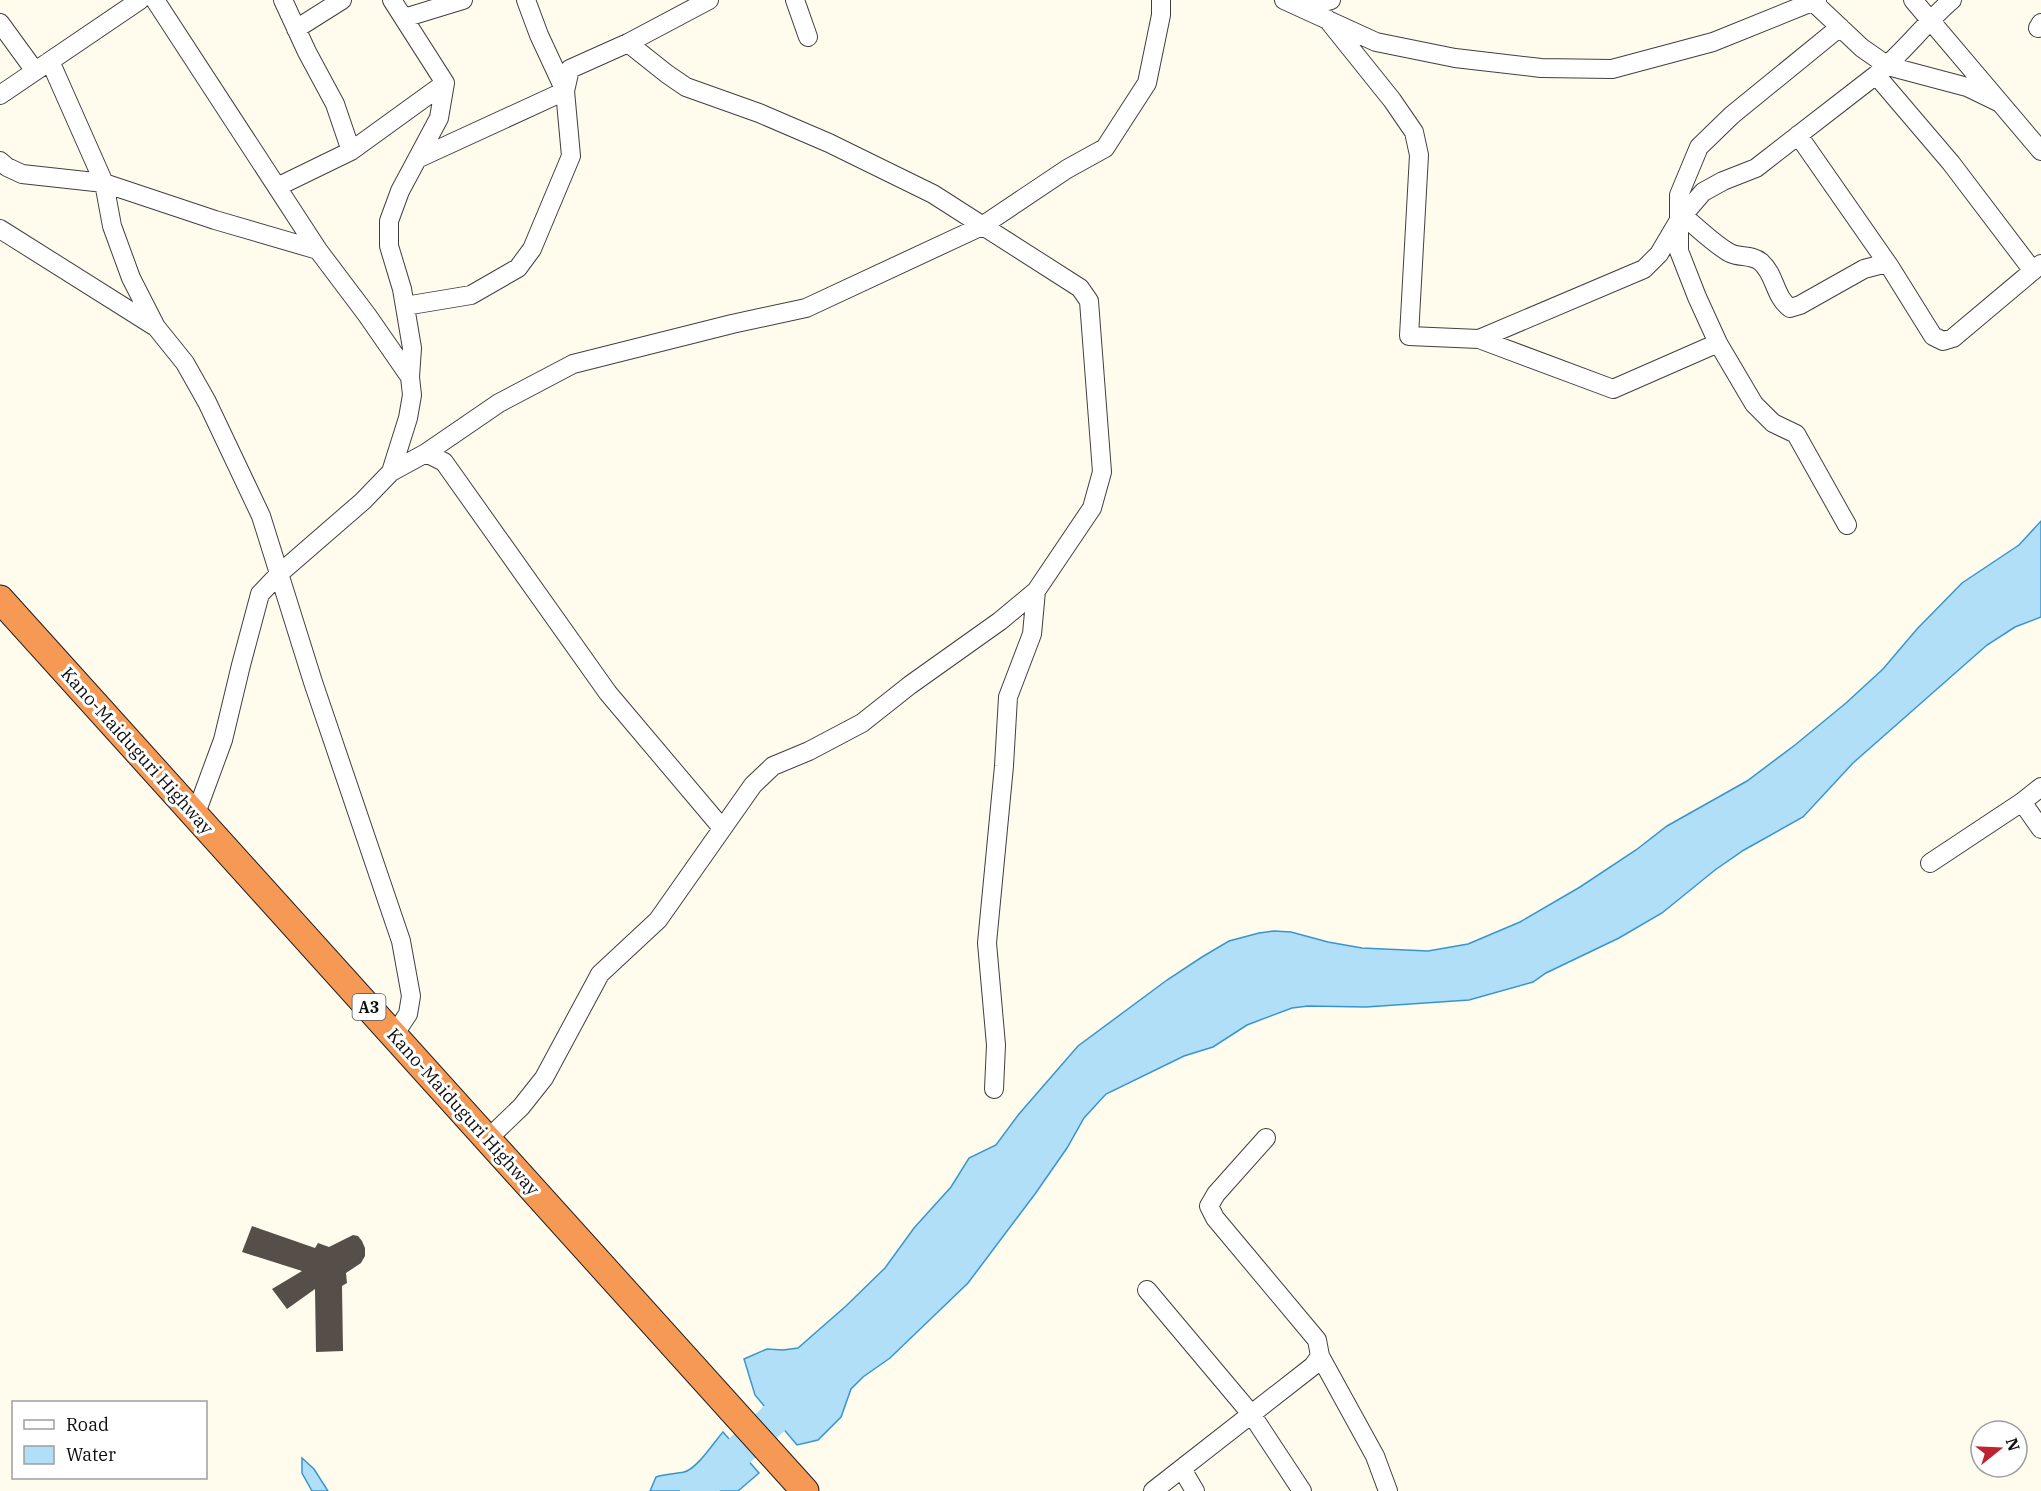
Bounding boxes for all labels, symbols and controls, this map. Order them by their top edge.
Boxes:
street label: Kano-Maiduguri Highway [56,662,219,839]
road number: A3 [352,994,386,1020]
street label: Kano-Maiduguri Highway [382,1023,545,1200]
legend [12,1401,207,1479]
text: Road [66,1413,109,1436]
north arrow [1969,1419,2029,1479]
text: N [2002,1435,2025,1453]
text: Water [66,1443,116,1466]

